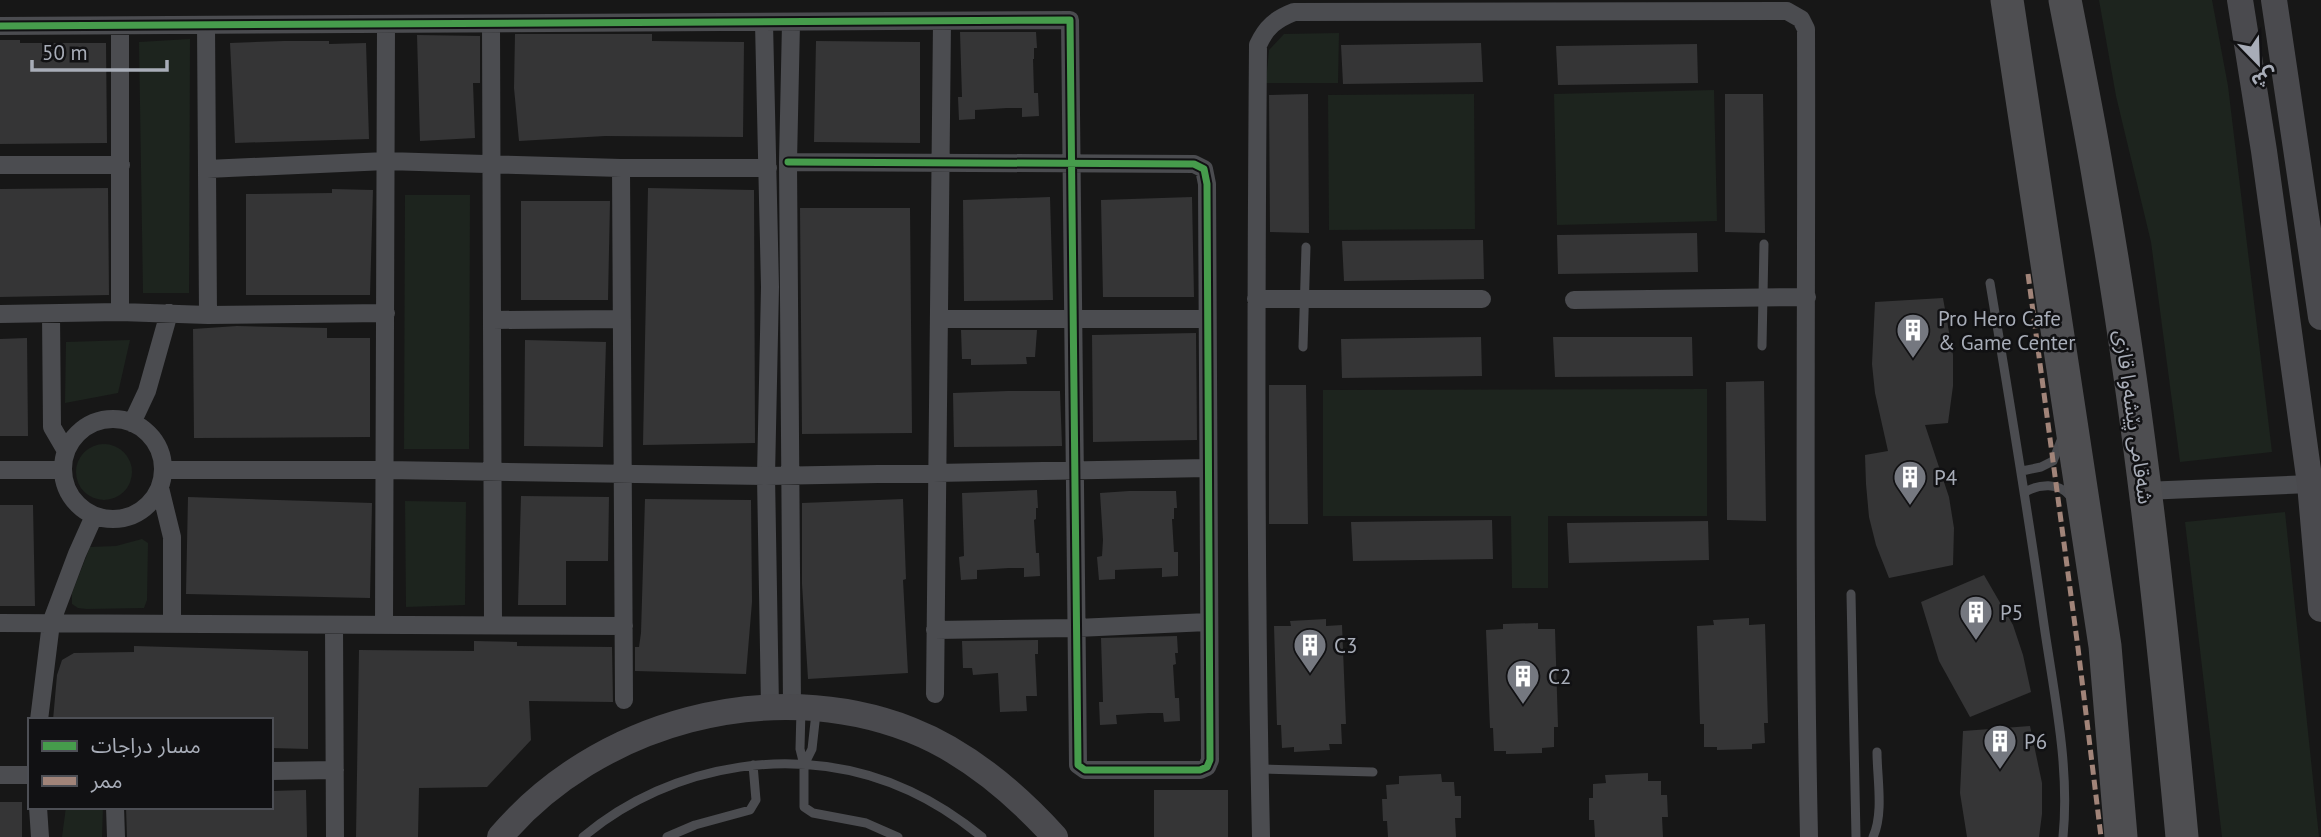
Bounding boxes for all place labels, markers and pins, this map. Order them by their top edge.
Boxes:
place label: Pro Hero Cafe & Game Center [1938,305,2075,356]
building icon: Pro Hero Cafe & Game Center [1894,311,1932,360]
building icon: P4 [1891,458,1929,507]
place label: P4 [1934,464,1957,491]
building icon: P5 [1957,593,1995,642]
place label: P5 [2000,599,2023,626]
building icon: C3 [1291,626,1329,675]
place label: C3 [1334,632,1357,659]
building icon: C2 [1504,657,1542,706]
place label: C2 [1548,663,1571,690]
building icon: P6 [1981,722,2019,771]
place label: P6 [2024,728,2047,755]

